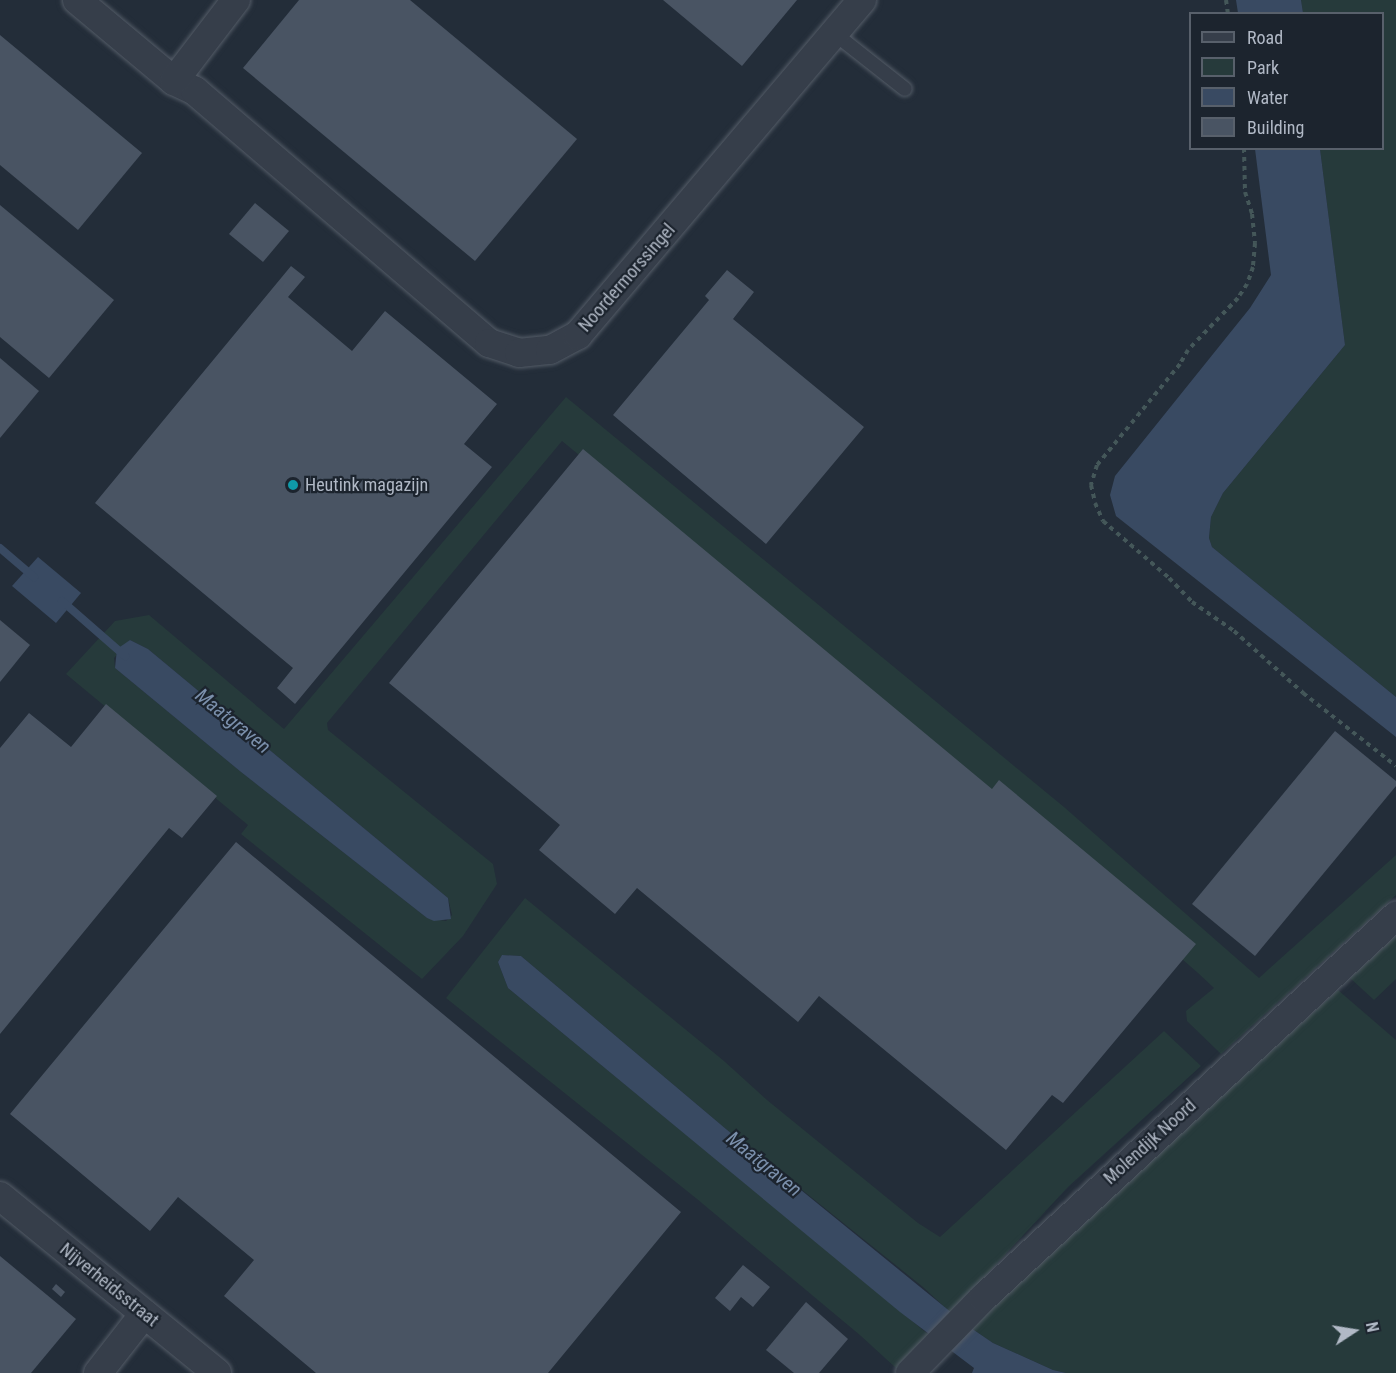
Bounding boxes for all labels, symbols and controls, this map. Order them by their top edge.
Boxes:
legend [1189,12,1384,150]
text: Road [1247,27,1283,48]
text: Park [1247,57,1279,78]
text: Water [1247,87,1288,108]
text: Building [1247,117,1304,138]
street label: Noordermorssingel [574,220,680,336]
place label: Heutink magazijn [305,474,428,496]
marker: Heutink magazijn [286,478,300,492]
water label: Maatgraven [191,683,275,759]
street label: Molendijk Noord [1099,1095,1201,1189]
water label: Maatgraven [722,1126,806,1202]
street label: Nijverheidsstraat [55,1239,163,1331]
north arrow [1324,1301,1384,1361]
text: N [1362,1320,1382,1334]

